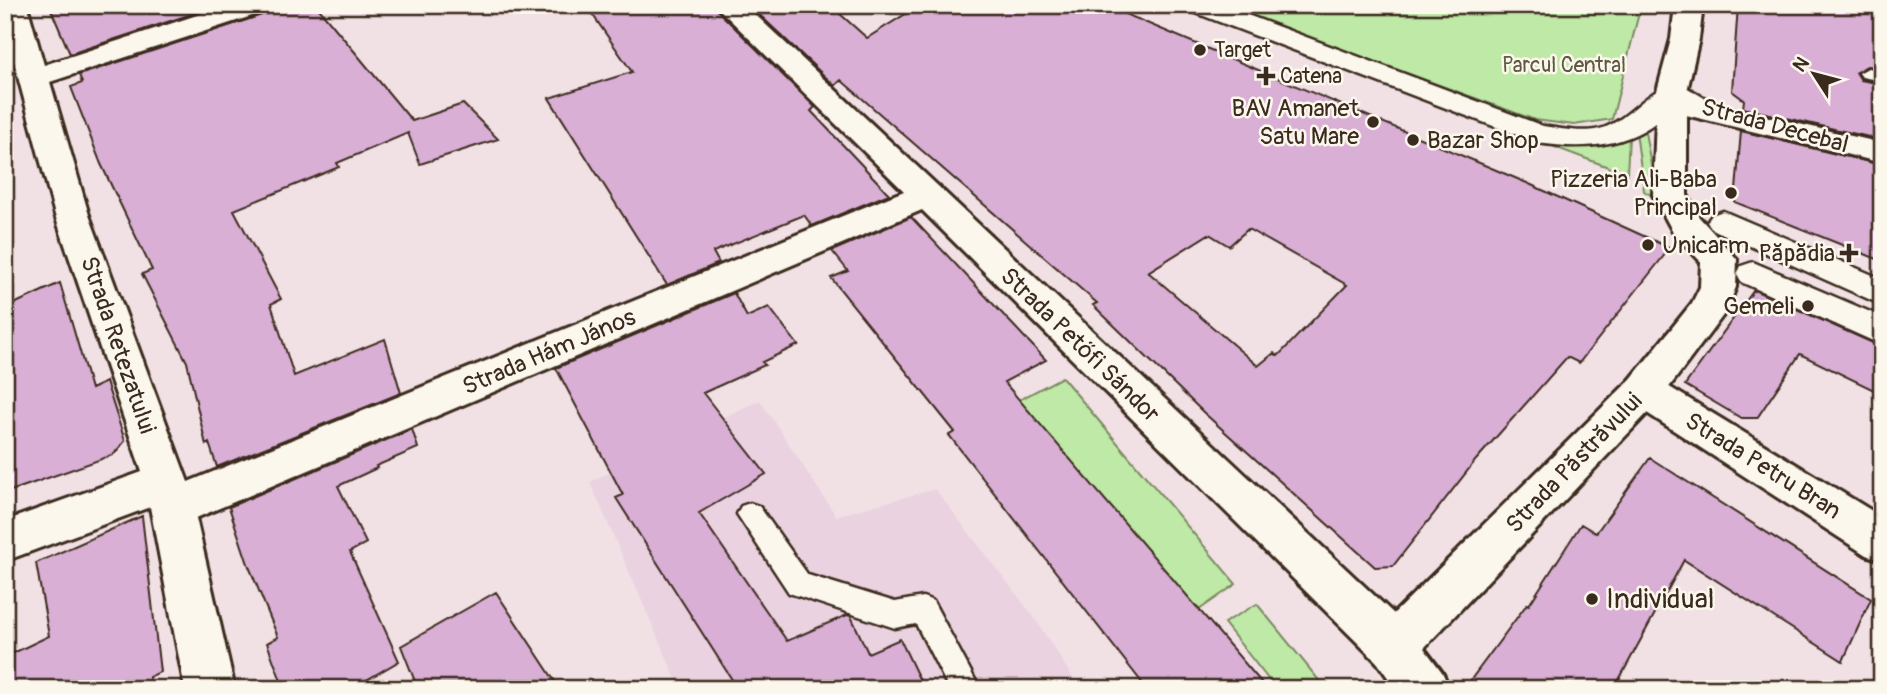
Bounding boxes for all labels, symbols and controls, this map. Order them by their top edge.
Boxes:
place label: Target [1214,37,1272,64]
north arrow [1778,38,1848,108]
marker: Target [1192,42,1208,58]
park label: Parcul Central [1502,52,1626,79]
text: N [1788,52,1815,77]
place label: Catena [1280,63,1342,90]
marker: Catena [1258,68,1274,84]
street label: Strada Decebal [1698,92,1852,160]
place label: BAV Amanet Satu Mare [1231,94,1359,151]
marker: BAV Amanet Satu Mare [1365,114,1381,130]
place label: Bazar Shop [1427,126,1539,155]
marker: Bazar Shop [1405,132,1421,148]
place label: Pizzeria Ali-Baba Principal [1550,165,1717,222]
marker: Pizzeria Ali-Baba Principal [1723,185,1739,201]
place label: Unicarm [1662,231,1749,260]
marker: Unicarm [1640,237,1656,253]
place label: Păpădia [1758,239,1835,268]
marker: Păpădia [1841,245,1857,261]
street label: Strada Retezatului [74,253,162,437]
street label: Strada Petőfi Sándor [994,262,1166,429]
place label: Gemeli [1723,292,1794,321]
marker: Gemeli [1800,298,1816,314]
street label: Strada Hám János [458,302,640,401]
street label: Strada Păstrăvului [1500,387,1648,539]
street label: Strada Petru Bran [1680,406,1846,526]
place label: Individual [1606,582,1714,617]
marker: Individual [1584,591,1600,607]

